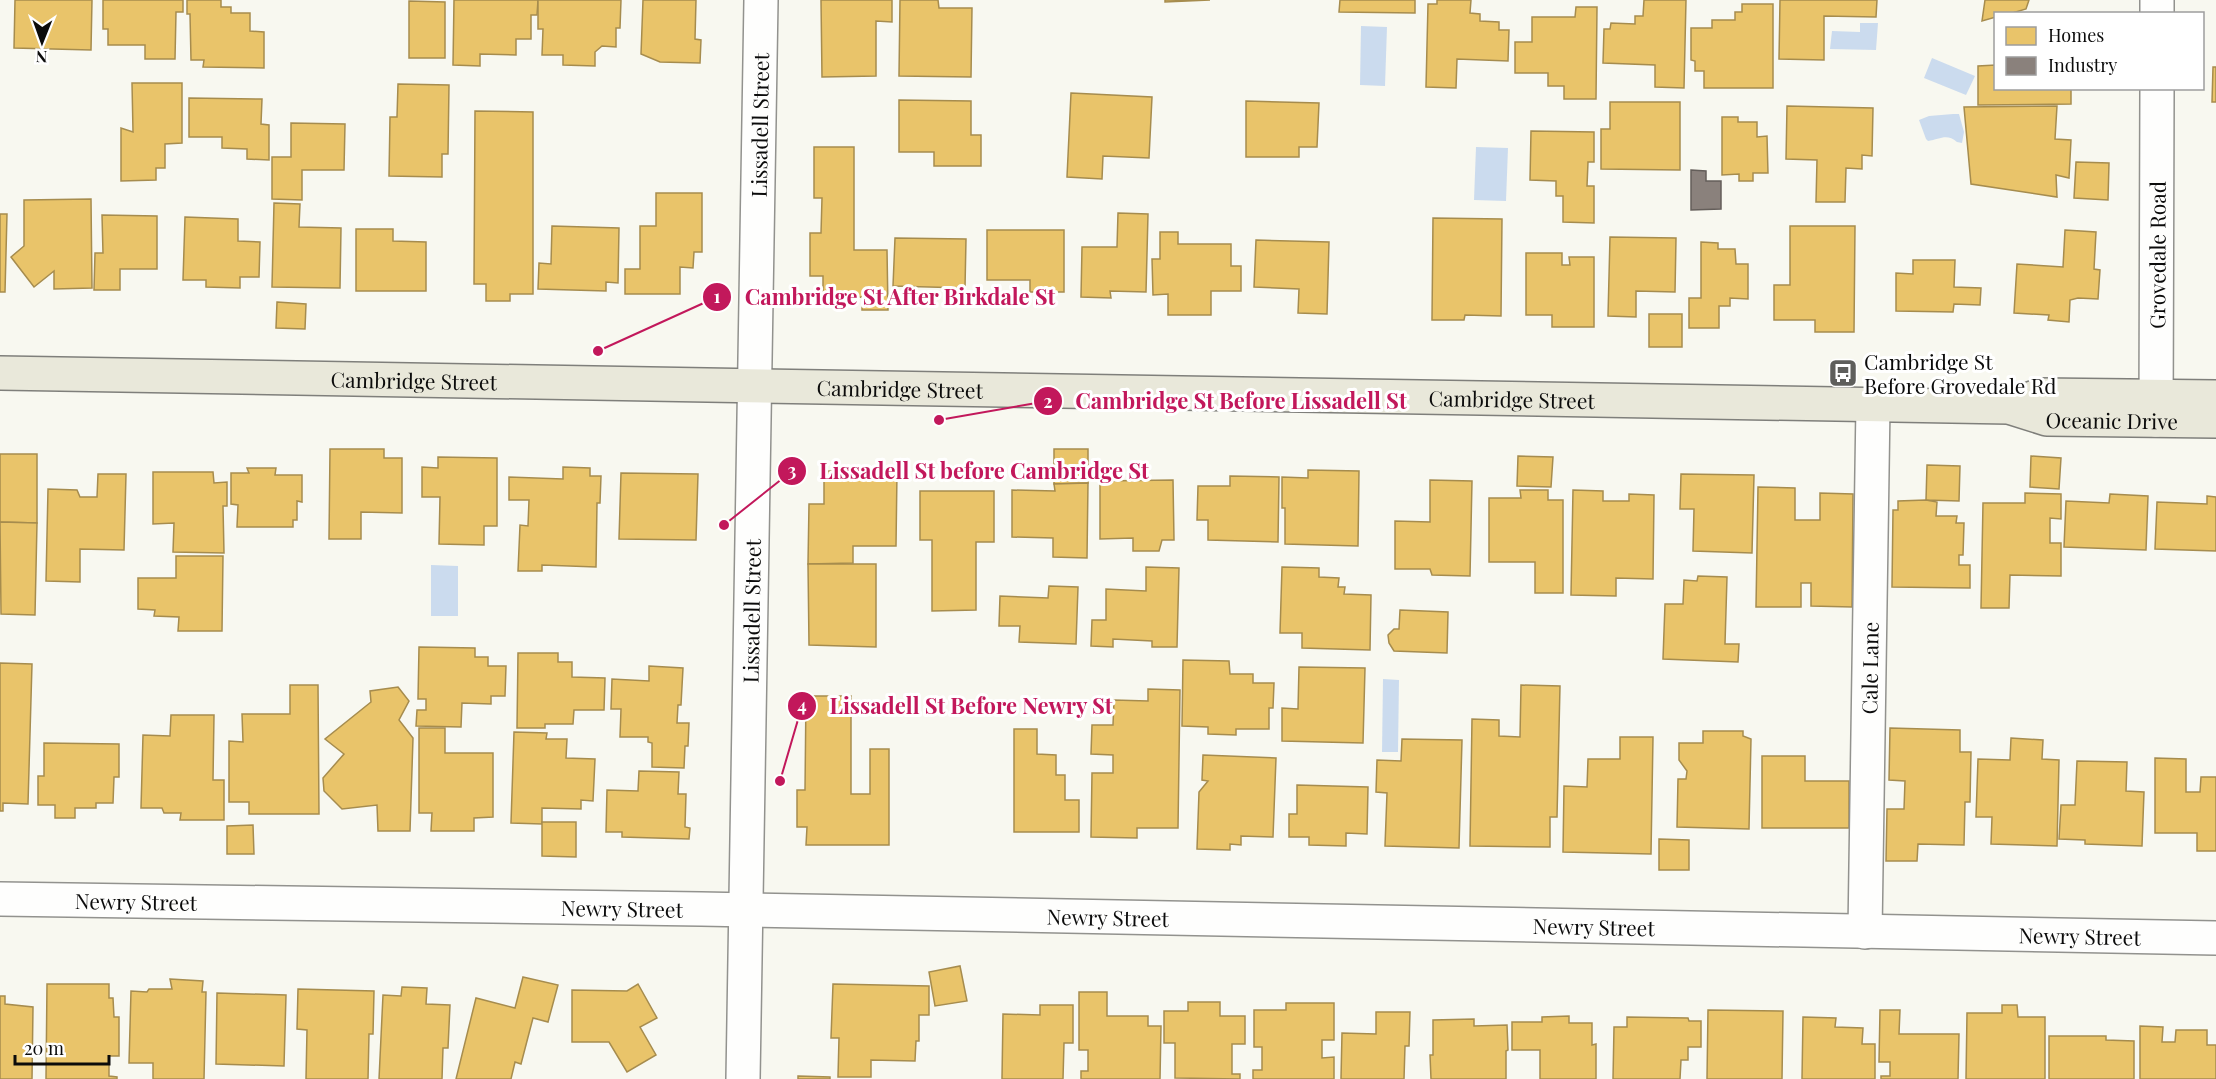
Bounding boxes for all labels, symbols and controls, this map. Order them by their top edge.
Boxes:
north arrow [12,12,72,72]
legend [1994,12,2204,90]
text: Homes [2048,23,2104,47]
text: N [35,47,48,68]
street label: Lissadell Street [744,52,774,198]
text: Industry [2048,53,2117,77]
street label: Grovedale Road [2142,181,2171,329]
callout: Cambridge St After Birkdale St [702,277,1068,317]
text: Cambridge St After Birkdale St [745,281,1055,311]
text: 1 [714,284,721,308]
place label: Cambridge St Before Grovedale Rd [1864,347,2057,399]
bus stop icon: Cambridge St Before Grovedale Rd [1827,357,1859,389]
street label: Cambridge Street [331,365,498,395]
street label: Cambridge Street [816,373,984,404]
callout: Cambridge St Before Lissadell St [1033,381,1419,421]
street label: Cambridge Street [1428,383,1596,414]
text: Cambridge St Before Lissadell St [1075,385,1407,415]
text: 2 [1043,389,1053,413]
street label: Oceanic Drive [2045,405,2178,435]
callout: Lissadell St before Cambridge St [777,451,1161,491]
text: Lissadell St before Cambridge St [819,455,1149,485]
text: 3 [788,458,797,482]
street label: Lissadell Street [736,538,766,683]
street label: Cale Lane [1854,622,1884,715]
callout: Lissadell St Before Newry St [787,686,1125,726]
text: Lissadell St Before Newry St [829,690,1113,720]
text: 4 [797,693,807,717]
street label: Newry Street [75,886,198,916]
street label: Newry Street [561,893,684,923]
street label: Newry Street [1046,902,1170,932]
street label: Newry Street [1532,911,1656,941]
street label: Newry Street [2018,920,2142,951]
scale bar [15,1028,110,1066]
text: 20 m [24,1036,64,1060]

